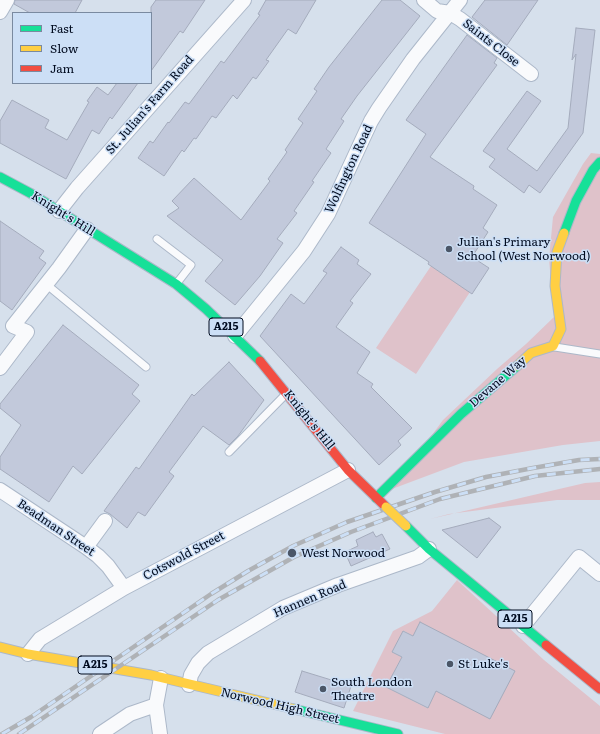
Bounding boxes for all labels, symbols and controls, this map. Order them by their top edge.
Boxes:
legend [12,12,152,84]
street label: Saints Close [460,16,522,70]
text: Fast [50,19,73,37]
text: Slow [50,39,78,57]
street label: St. Julian's Farm Road [103,53,197,157]
text: Jam [50,59,74,77]
street label: Wolfington Road [322,122,376,216]
street label: Knight's Hill [28,189,98,239]
place label: Julian's Primary School (West Norwood) [457,235,590,263]
marker: Julian's Primary School (West Norwood) [444,244,454,254]
road number: A215 [209,318,243,336]
street label: Devane Way [467,353,529,411]
street label: Knight's Hill [281,387,337,453]
street label: Beadman Street [14,497,98,559]
street label: Cotswold Street [141,528,227,584]
place label: West Norwood [301,546,385,560]
marker: West Norwood [286,547,298,559]
street label: Hannen Road [271,577,349,621]
road number: A215 [498,610,532,628]
road number: A215 [78,656,112,674]
place label: St Luke's [458,657,508,671]
marker: St Luke's [445,659,455,669]
place label: South London Theatre [331,675,412,703]
marker: South London Theatre [318,684,328,694]
street label: Norwood High Street [219,685,341,727]

